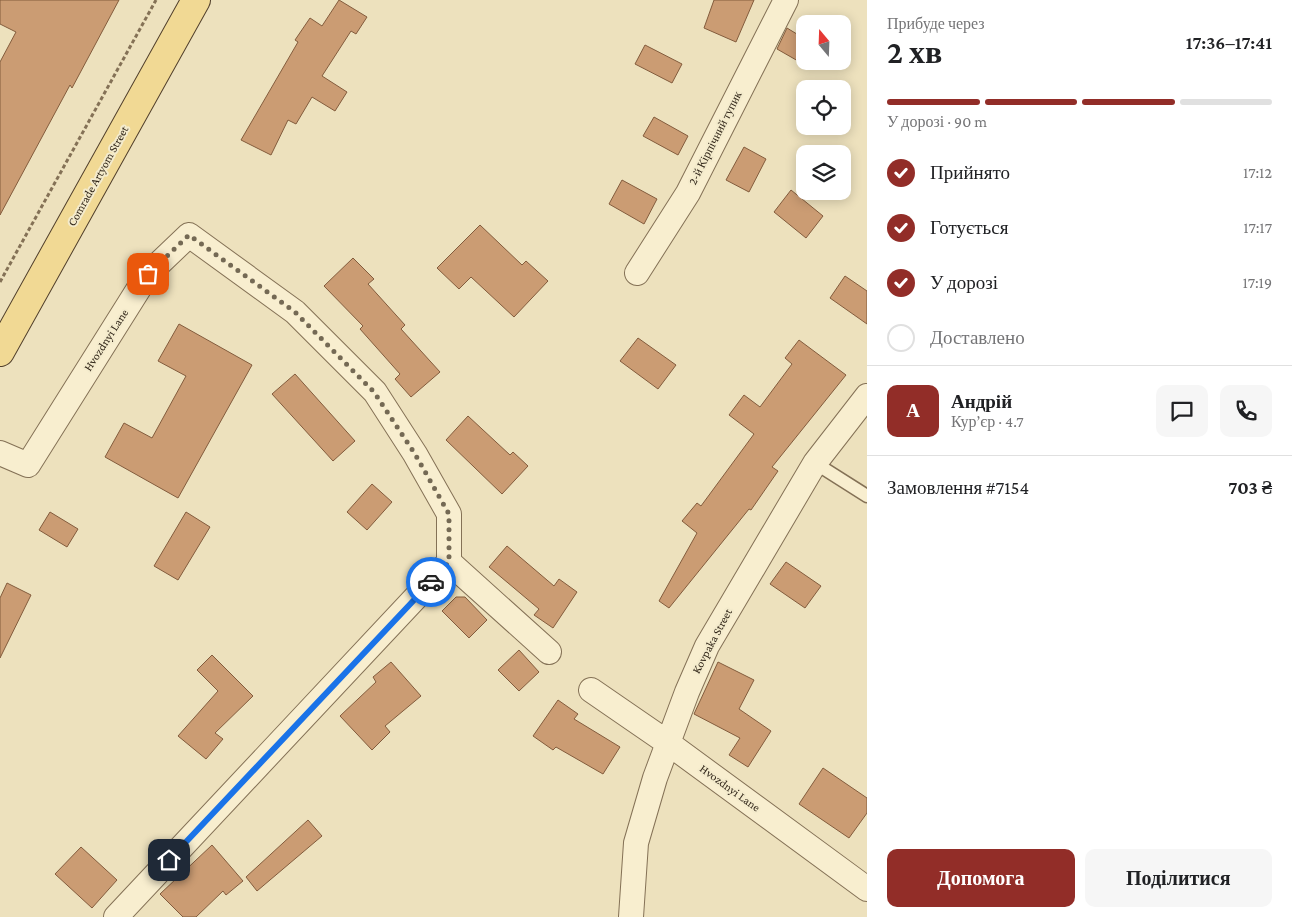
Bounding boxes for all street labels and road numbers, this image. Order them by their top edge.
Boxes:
street label: 2-й Кірпічний тупик [685,89,745,187]
street label: Comrade Artyom Street [65,123,132,229]
street label: Hvozdnyi Lane [81,306,131,374]
street label: Kovpaka Street [689,605,735,676]
street label: Hvozdnyi Lane [697,761,763,815]

